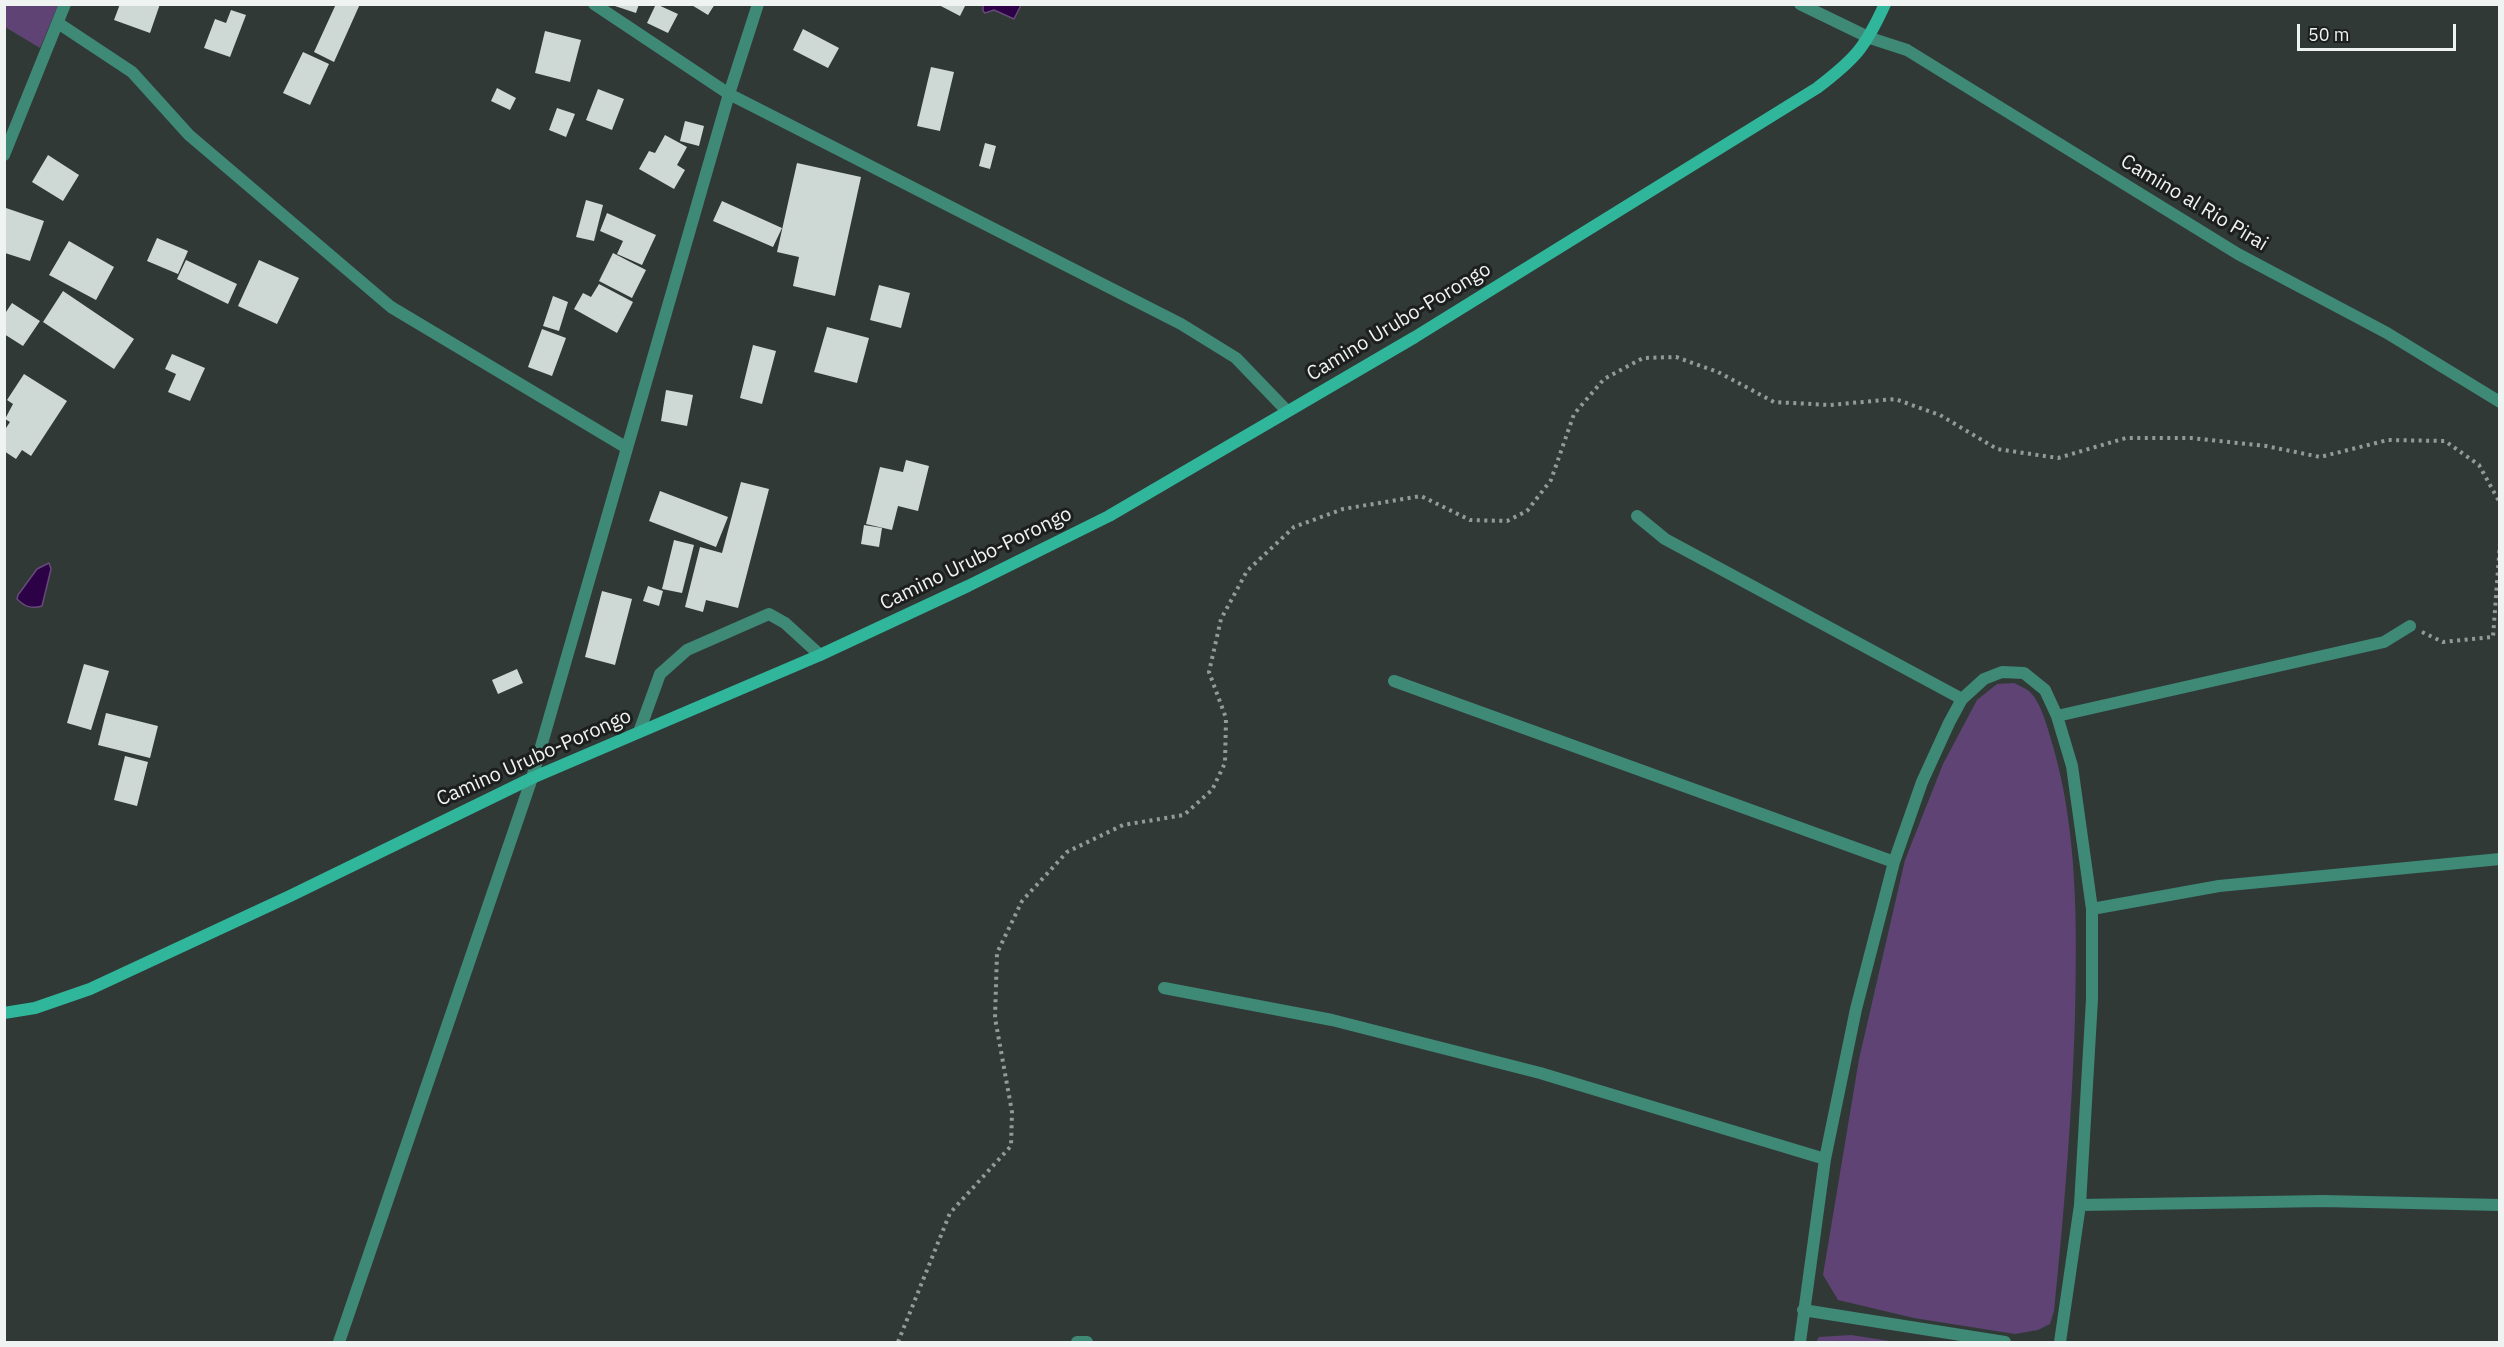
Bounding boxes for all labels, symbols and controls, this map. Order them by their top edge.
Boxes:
scale bar [2300,12,2459,50]
text: 50 m [2308,23,2350,46]
street label: Camino al Rio Pirai [2116,150,2272,256]
street label: Camino Urubo-Porongo [1303,258,1495,386]
street label: Camino Urubo-Porongo [876,502,1076,616]
street label: Camino Urubo-Porongo [433,704,635,812]

